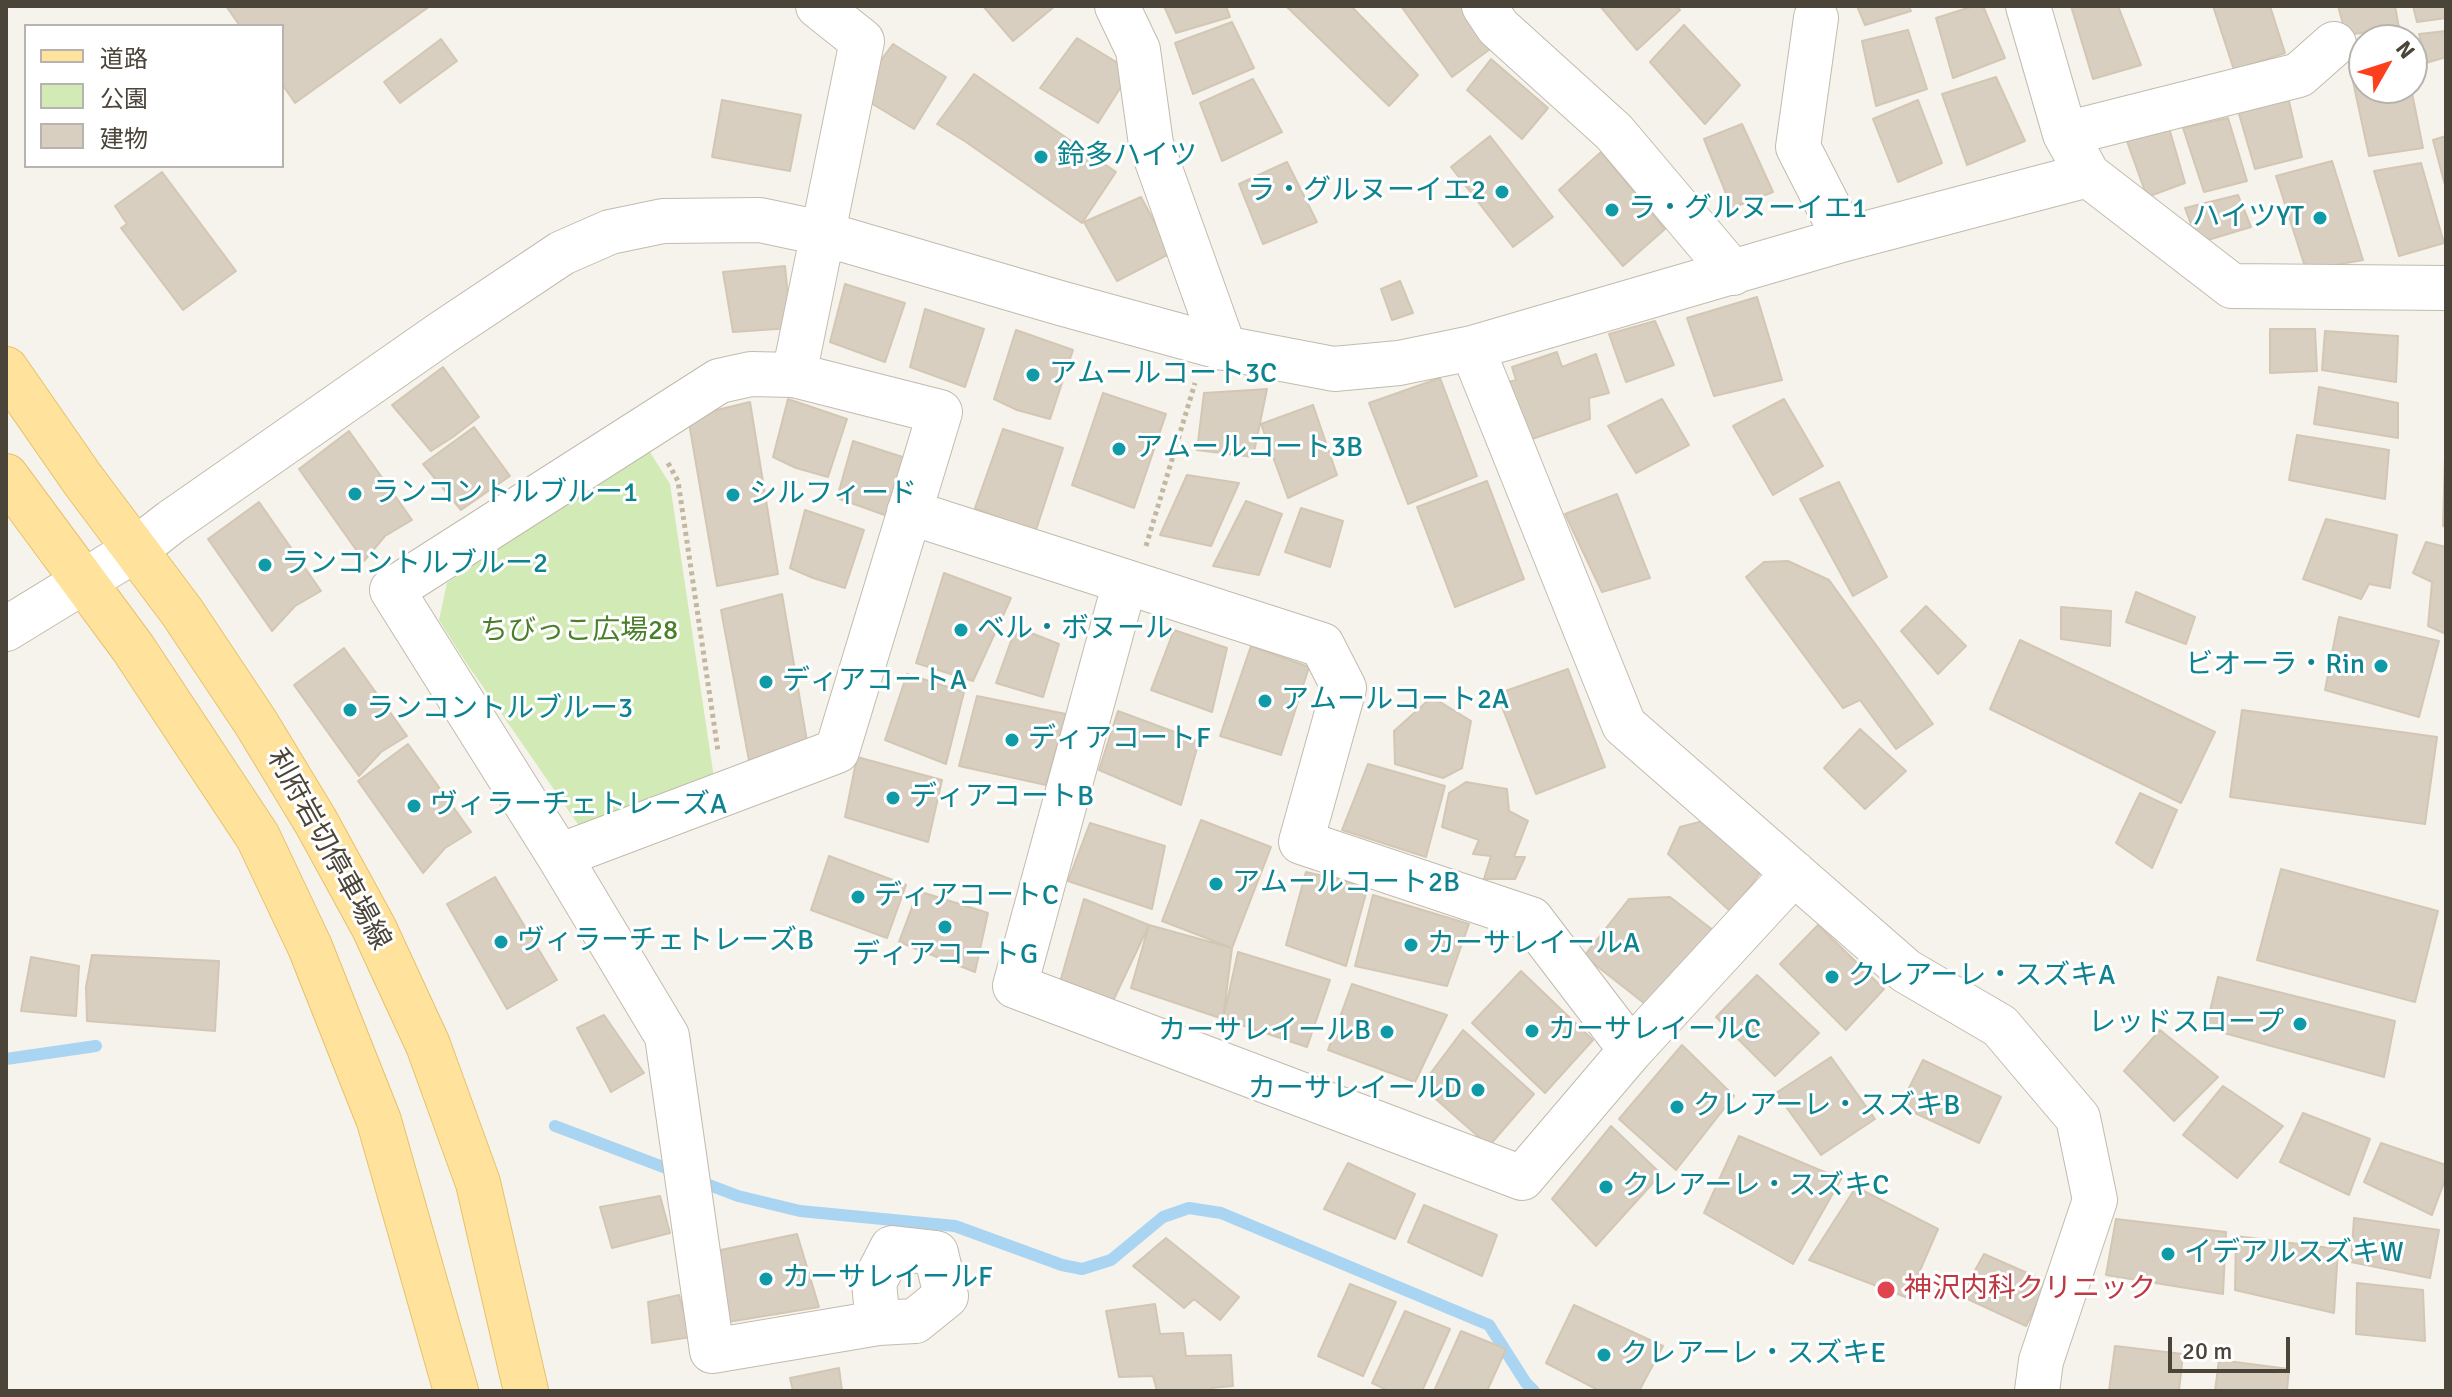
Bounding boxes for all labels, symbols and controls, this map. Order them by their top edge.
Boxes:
legend [24,24,284,168]
north arrow [2348,24,2428,104]
text: N [2390,35,2421,64]
text: 道路 [100,44,148,74]
text: 公園 [100,84,148,114]
text: 建物 [100,124,148,154]
place label: 鈴多ハイツ [1057,140,1197,174]
marker: 鈴多ハイツ [1032,148,1050,166]
place label: ラ・グルヌーイエ2 [1247,175,1486,209]
marker: ラ・グルヌーイエ2 [1493,183,1511,201]
place label: ラ・グルヌーイエ1 [1628,193,1867,227]
marker: ラ・グルヌーイエ1 [1603,201,1621,219]
place label: ハイツYT [2192,201,2304,235]
marker: ハイツYT [2311,209,2329,227]
place label: アムールコート3C [1049,358,1277,392]
marker: アムールコート3C [1024,366,1042,384]
place label: アムールコート3B [1135,432,1363,466]
marker: アムールコート3B [1110,440,1128,458]
place label: ランコントルブルー1 [371,477,638,511]
place label: シルフィード [749,478,917,512]
marker: ランコントルブルー1 [346,485,364,503]
marker: シルフィード [724,486,742,504]
place label: ランコントルブルー2 [281,548,548,582]
marker: ランコントルブルー2 [256,556,274,574]
place label: ベル・ボヌール [977,613,1173,647]
park label: ちびっこ広場28 [480,615,678,649]
marker: ベル・ボヌール [952,621,970,639]
place label: ビオーラ・Rin [2185,649,2365,683]
marker: ビオーラ・Rin [2372,657,2390,675]
place label: ディアコートA [782,665,967,699]
marker: ディアコートA [757,673,775,691]
place label: アムールコート2A [1281,684,1509,718]
marker: アムールコート2A [1256,692,1274,710]
place label: ランコントルブルー3 [366,693,633,727]
marker: ランコントルブルー3 [341,701,359,719]
place label: ディアコートF [1028,723,1211,757]
marker: ディアコートF [1003,731,1021,749]
street label: 利府岩切停車場線 [259,744,397,956]
place label: ディアコートB [909,781,1094,815]
place label: ヴィラーチェトレーズA [430,789,727,823]
marker: ディアコートB [884,789,902,807]
marker: ヴィラーチェトレーズA [405,797,423,815]
place label: アムールコート2B [1232,867,1460,901]
marker: アムールコート2B [1207,875,1225,893]
place label: ディアコートC [874,880,1059,914]
marker: ディアコートC [849,888,867,906]
marker: ディアコートG [936,918,954,936]
place label: ヴィラーチェトレーズB [517,925,814,959]
place label: カーサレイールA [1427,928,1640,962]
marker: ヴィラーチェトレーズB [492,933,510,951]
marker: カーサレイールA [1402,936,1420,954]
place label: ディアコートG [852,939,1038,973]
place label: クレアーレ・スズキA [1848,960,2115,994]
marker: クレアーレ・スズキA [1823,968,1841,986]
place label: レッドスロープ [2088,1007,2284,1041]
place label: カーサレイールC [1548,1014,1761,1048]
place label: カーサレイールB [1158,1015,1371,1049]
marker: レッドスロープ [2291,1015,2309,1033]
marker: カーサレイールC [1523,1022,1541,1040]
marker: カーサレイールB [1378,1023,1396,1041]
place label: カーサレイールD [1248,1073,1462,1107]
marker: カーサレイールD [1469,1081,1487,1099]
place label: クレアーレ・スズキB [1693,1090,1960,1124]
marker: クレアーレ・スズキB [1668,1098,1686,1116]
place label: クレアーレ・スズキC [1622,1170,1889,1204]
marker: クレアーレ・スズキC [1597,1178,1615,1196]
place label: イデアルスズキW [2184,1237,2404,1271]
marker: イデアルスズキW [2159,1245,2177,1263]
place label: カーサレイールF [782,1262,993,1296]
marker: カーサレイールF [757,1270,775,1288]
place label: 神沢内科クリニック [1904,1273,2156,1307]
marker: 神沢内科クリニック [1875,1279,1897,1301]
scale bar [2172,1321,2294,1371]
text: 20 m [2182,1336,2232,1366]
place label: クレアーレ・スズキE [1620,1338,1886,1372]
marker: クレアーレ・スズキE [1595,1346,1613,1364]

